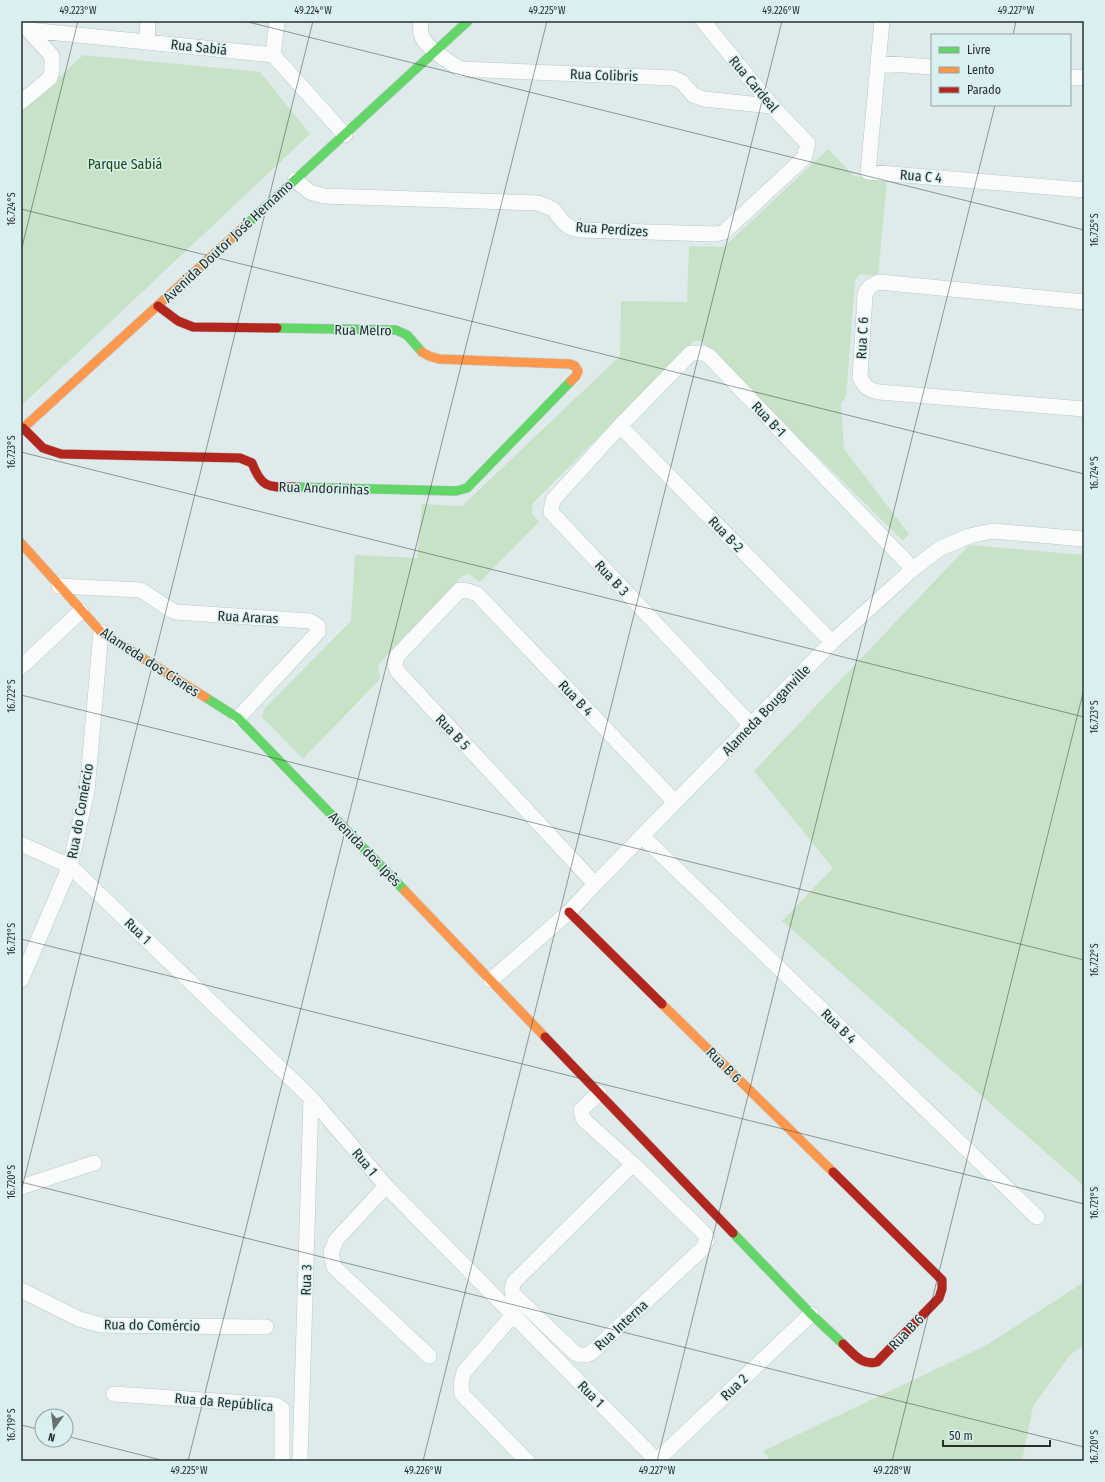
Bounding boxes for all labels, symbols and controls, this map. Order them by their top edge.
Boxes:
text: 49.223°W [59,5,97,17]
text: 49.224°W [294,5,332,17]
text: 49.225°W [528,5,566,17]
text: 49.226°W [762,5,800,17]
text: 49.227°W [998,5,1035,17]
legend [931,34,1071,106]
street label: Rua Sabiá [170,36,228,59]
text: Livre [967,43,991,57]
street label: Rua Cardeal [725,53,782,116]
text: Lento [967,63,994,77]
street label: Rua Colibris [570,66,638,85]
text: Parado [967,83,1001,97]
park label: Parque Sabiá [88,156,162,173]
street label: Rua C 4 [899,166,943,187]
street label: Avenida Doutor José Hernamo [160,177,297,306]
text: 16.724°S [6,192,18,226]
text: 16.725°S [1089,213,1101,247]
street label: Rua Perdizes [575,218,649,241]
street label: Rua C 6 [853,316,872,360]
street label: Rua Melro [334,321,392,340]
street label: Rua B-1 [748,398,789,441]
text: 16.723°S [6,435,18,469]
text: 16.724°S [1089,456,1101,490]
street label: Rua Andorinhas [278,478,370,499]
street label: Rua B-2 [705,513,747,556]
street label: Rua B 3 [591,557,632,600]
street label: Rua Araras [217,607,279,628]
street label: Alameda dos Cisnes [97,624,202,701]
street label: Alameda Bouganville [719,661,814,759]
street label: Rua B 4 [555,677,597,720]
text: 16.722°S [6,679,18,713]
text: 16.723°S [1089,700,1101,734]
street label: Rua B 5 [432,711,473,754]
street label: Rua do Comércio [64,762,97,860]
street label: Avenida dos Ipês [325,808,405,890]
street label: Rua 1 [121,915,155,948]
text: 16.721°S [6,923,18,955]
text: 16.722°S [1089,943,1101,977]
street label: Rua B 4 [817,1005,860,1048]
street label: Rua B 6 [702,1044,745,1087]
street label: Rua 1 [348,1145,381,1179]
text: 16.720°S [6,1165,18,1199]
text: 16.721°S [1089,1187,1101,1219]
street label: Rua 3 [297,1264,316,1296]
street label: Rua Interna [591,1296,652,1354]
street label: Rua B 6 [885,1311,927,1354]
street label: Rua do Comércio [104,1316,200,1335]
street label: Rua 2 [717,1370,752,1404]
street label: Rua 1 [574,1378,607,1411]
street label: Rua da República [174,1390,274,1415]
text: 16.719°S [6,1408,18,1442]
north arrow [34,1408,74,1448]
scale bar [943,1422,1050,1448]
text: 50 m [949,1429,973,1443]
text: N [47,1430,56,1444]
text: 16.720°S [1089,1430,1101,1464]
text: 49.225°W [170,1465,208,1477]
text: 49.226°W [404,1465,442,1477]
text: 49.227°W [639,1465,676,1477]
text: 49.228°W [873,1465,911,1477]

